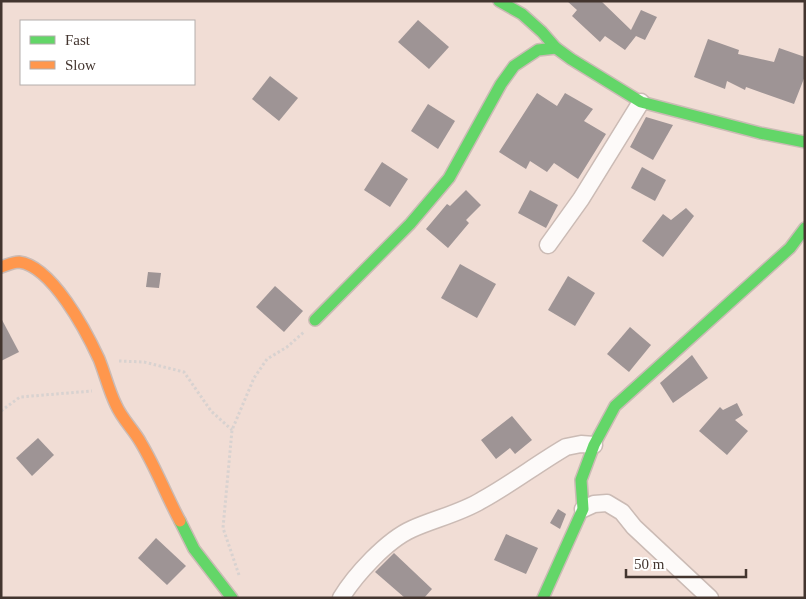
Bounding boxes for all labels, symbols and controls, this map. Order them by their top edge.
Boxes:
legend [20,20,195,85]
text: Fast [65,32,91,48]
text: Slow [65,57,96,73]
scale bar [626,546,746,578]
text: 50 m [634,556,665,572]

